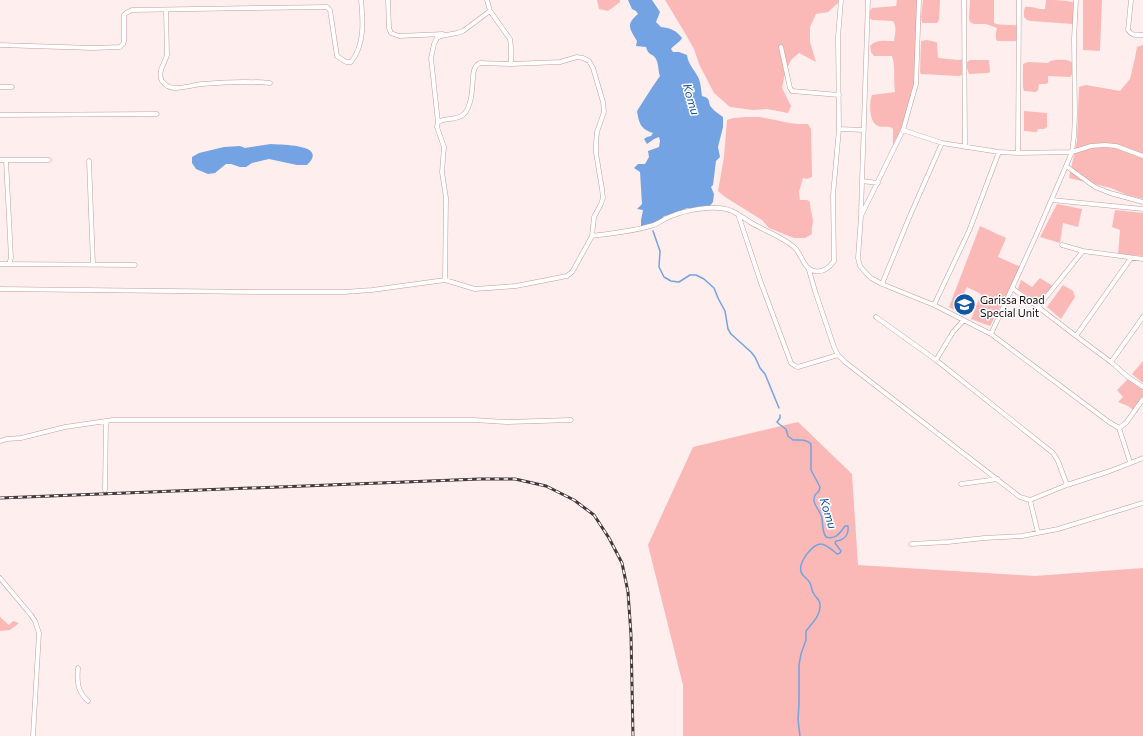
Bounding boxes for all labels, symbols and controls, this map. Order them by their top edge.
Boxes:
water label: Komu [681,82,703,117]
school or university icon: Garissa Road Special Unit [951,292,977,318]
place label: Garissa Road Special Unit [980,293,1045,319]
water label: Komu [818,496,840,531]

